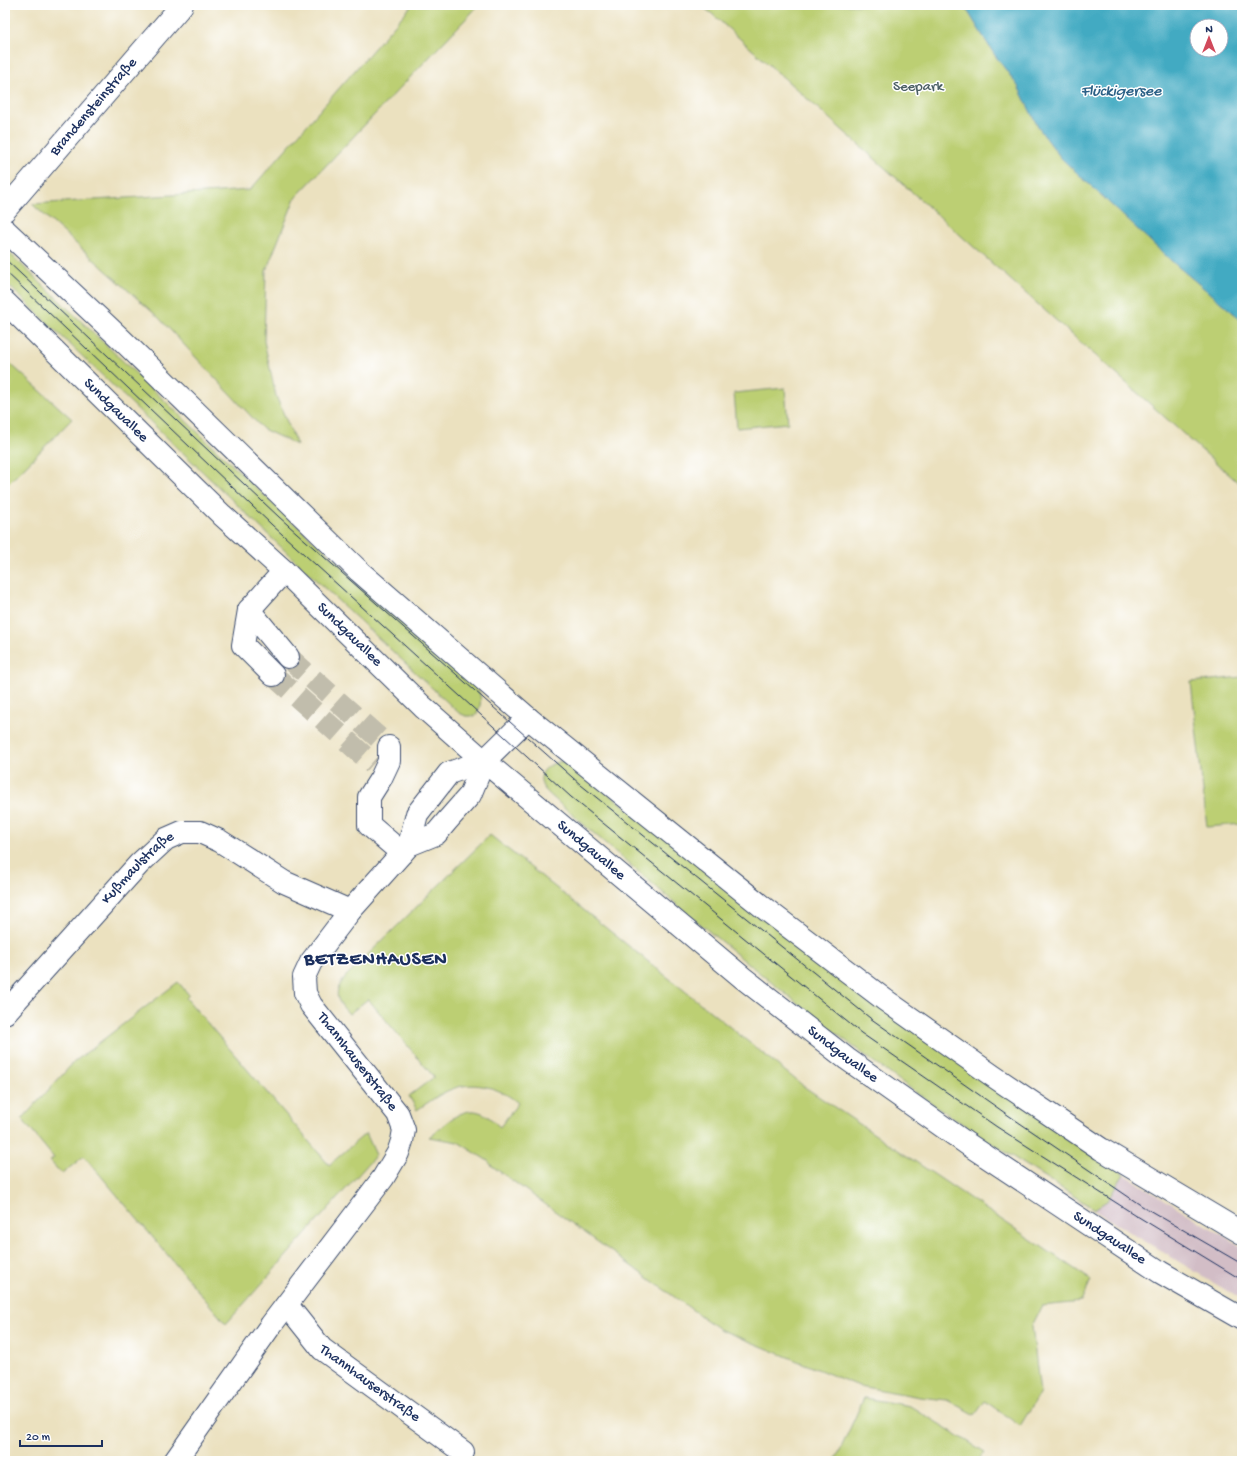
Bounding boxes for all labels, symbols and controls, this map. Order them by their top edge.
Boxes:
north arrow [1189,18,1229,58]
text: N [1205,24,1213,36]
street label: Brandensteinstraße [46,54,141,161]
park label: Seepark [893,78,944,96]
water label: Flückigersee [1081,83,1162,102]
street label: Sundgauallee [79,375,152,447]
street label: Sundgauallee [313,599,386,671]
street label: Sundgauallee [553,817,629,885]
street label: Kußmaulstraße [98,828,177,908]
district label: BETZENHAUSEN [303,949,448,972]
street label: Thannhauserstraße [312,1008,401,1115]
street label: Sundgauallee [803,1022,882,1087]
street label: Sundgauallee [1069,1207,1150,1269]
street label: Thannhauserstraße [315,1340,424,1427]
scale bar [20,1422,102,1448]
text: 20 m [26,1431,51,1445]

